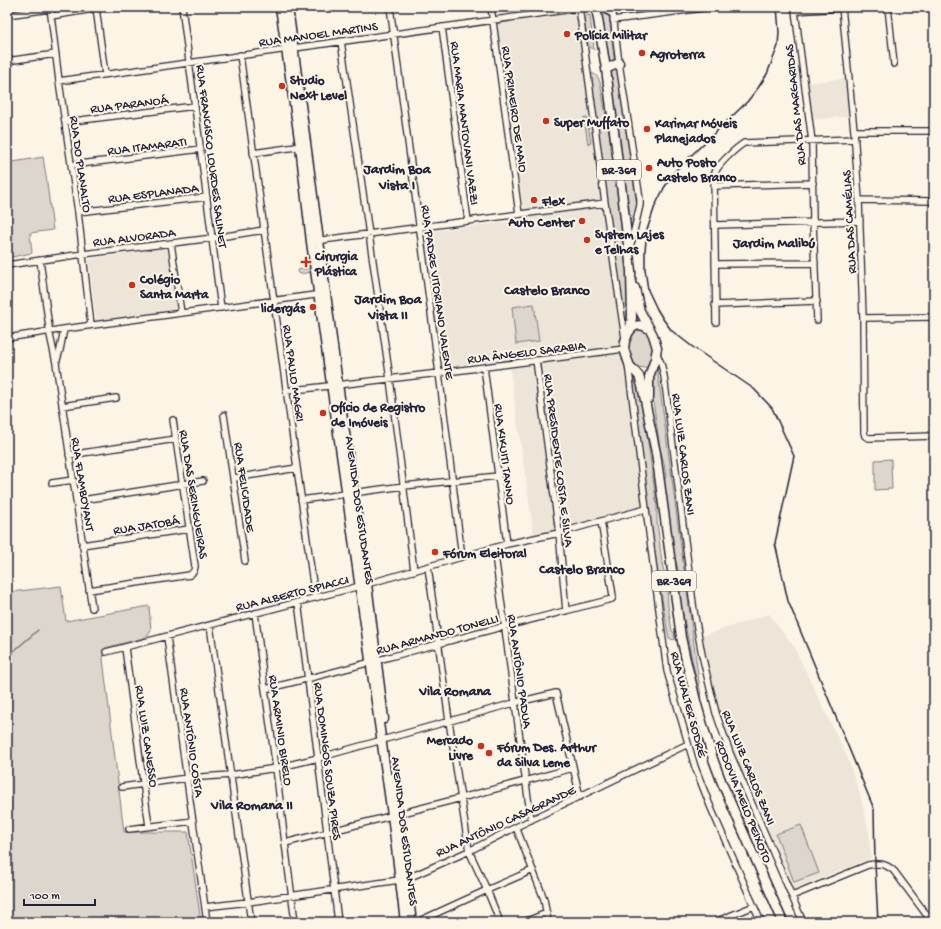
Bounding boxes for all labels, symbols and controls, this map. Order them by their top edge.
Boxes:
street label: RUA MANOEL MARTINS [258,20,380,51]
marker: Polícia Militar [562,29,572,39]
place label: Polícia Militar [574,29,648,44]
street label: RUA MARIA MANTOVANI VAZZI [446,41,481,206]
street label: RUA DAS MARGARIDAS [783,42,810,166]
street label: RUA PRIMEIRO DE MAIO [497,45,530,174]
marker: Agroterra [637,48,647,58]
place label: Agroterra [649,48,706,63]
street label: RUA FRANCISCO LOURDES SALINET [192,64,229,250]
place label: Studio Next Level [290,74,347,104]
marker: Studio Next Level [277,81,287,91]
street label: RUA PARANOÁ [89,92,170,118]
street label: RUA DO PLANALTO [65,115,94,214]
place label: Super Muffato [554,115,630,132]
marker: Super Muffato [541,116,551,126]
place label: Karimar Móveis Planejados [654,117,738,147]
marker: Karimar Móveis Planejados [642,124,652,134]
street label: RUA ITAMARATI [107,135,188,160]
place label: Auto Posto Castelo Branco [656,156,737,186]
road number: BR-369 [597,160,641,180]
district label: Jardim Boa Vista I [363,162,432,195]
marker: Auto Posto Castelo Branco [644,163,654,173]
street label: RUA DAS CAMÉLIAS [839,169,861,274]
street label: RUA ESPLANADA [107,181,201,207]
marker: Flex [529,195,539,205]
place label: Flex [541,195,565,210]
street label: RUA PADRE VITORIANO VALENTE [417,204,456,381]
place label: Auto Center [508,216,575,231]
marker: Auto Center [577,216,587,226]
street label: RUA ALVORADA [92,226,178,251]
place label: System Lajes e Telhas [594,228,665,258]
marker: System Lajes e Telhas [582,235,592,245]
district label: Jardim Malibú [732,236,816,253]
place label: Cirurgia Plástica [314,250,358,280]
marker: Cirurgia Plástica [300,256,312,268]
place label: Colégio Santa Marta [139,273,209,303]
marker: Colégio Santa Marta [127,280,137,290]
district label: Castelo Branco [503,283,591,300]
district label: Jardim Boa Vista II [354,292,423,325]
place label: lidergás [260,302,306,317]
marker: lidergás [308,302,318,312]
street label: RUA PAULO MAGRI [278,324,307,423]
street label: RUA ÂNGELO SARABIA [466,337,587,368]
street label: RUA PRESIDENTE COSTA E SILVA [539,373,576,549]
street label: RUA LUIZ CARLOS ZANI [668,392,697,516]
place label: Ofício de Registro de Imóveis [331,400,426,431]
street label: RUA KIKUITI TANNO [490,403,517,506]
marker: Ofício de Registro de Imóveis [318,408,328,418]
street label: RUA DAS SERINGUEIRAS [175,429,210,561]
street label: AVENIDA DOS ESTUDANTES [341,435,376,586]
street label: RUA FLAMBOYANT [67,436,97,533]
street label: RUA FELICIDADE [230,441,257,534]
street label: RUA JATOBÁ [112,513,182,539]
marker: Fórum Eleitoral [430,547,440,557]
place label: Fórum Eleitoral [442,547,527,562]
district label: Castelo Branco [538,562,626,579]
road number: BR-369 [652,571,696,591]
street label: RUA ALBERTO SPIACCI [234,573,351,616]
street label: RUA ARMANDO TONELLI [375,612,501,659]
street label: RUA ANTÔNIO PADUA [503,613,535,731]
street label: RUA WALTER SODRÉ [666,650,710,760]
street label: RUA ARMINIO BIRELO [264,674,295,787]
street label: RUA DOMINGOS SOUZA PIRES [309,682,344,842]
street label: RUA LUIZ CANESSO [131,684,160,789]
district label: Vila Romana [418,684,492,701]
street label: RUA ANTÔNIO COSTA [175,687,207,799]
street label: RUA LUIZ CARLOS ZANI [718,708,778,828]
place label: Mercado Livre [427,734,474,764]
street label: RODOVIA MELO PEIXOTO [711,739,774,866]
marker: Mercado Livre [476,741,486,751]
place label: Fórum Des. Arthur da Silva Leme [496,741,597,771]
marker: Fórum Des. Arthur da Silva Leme [484,748,494,758]
street label: AVENIDA DOS ESTUDANTES [387,756,420,907]
street label: RUA ANTÔNIO CASAGRANDE [433,782,579,861]
district label: Vila Romana II [210,798,293,815]
scale bar [24,881,95,907]
text: 100 m [29,890,60,904]

